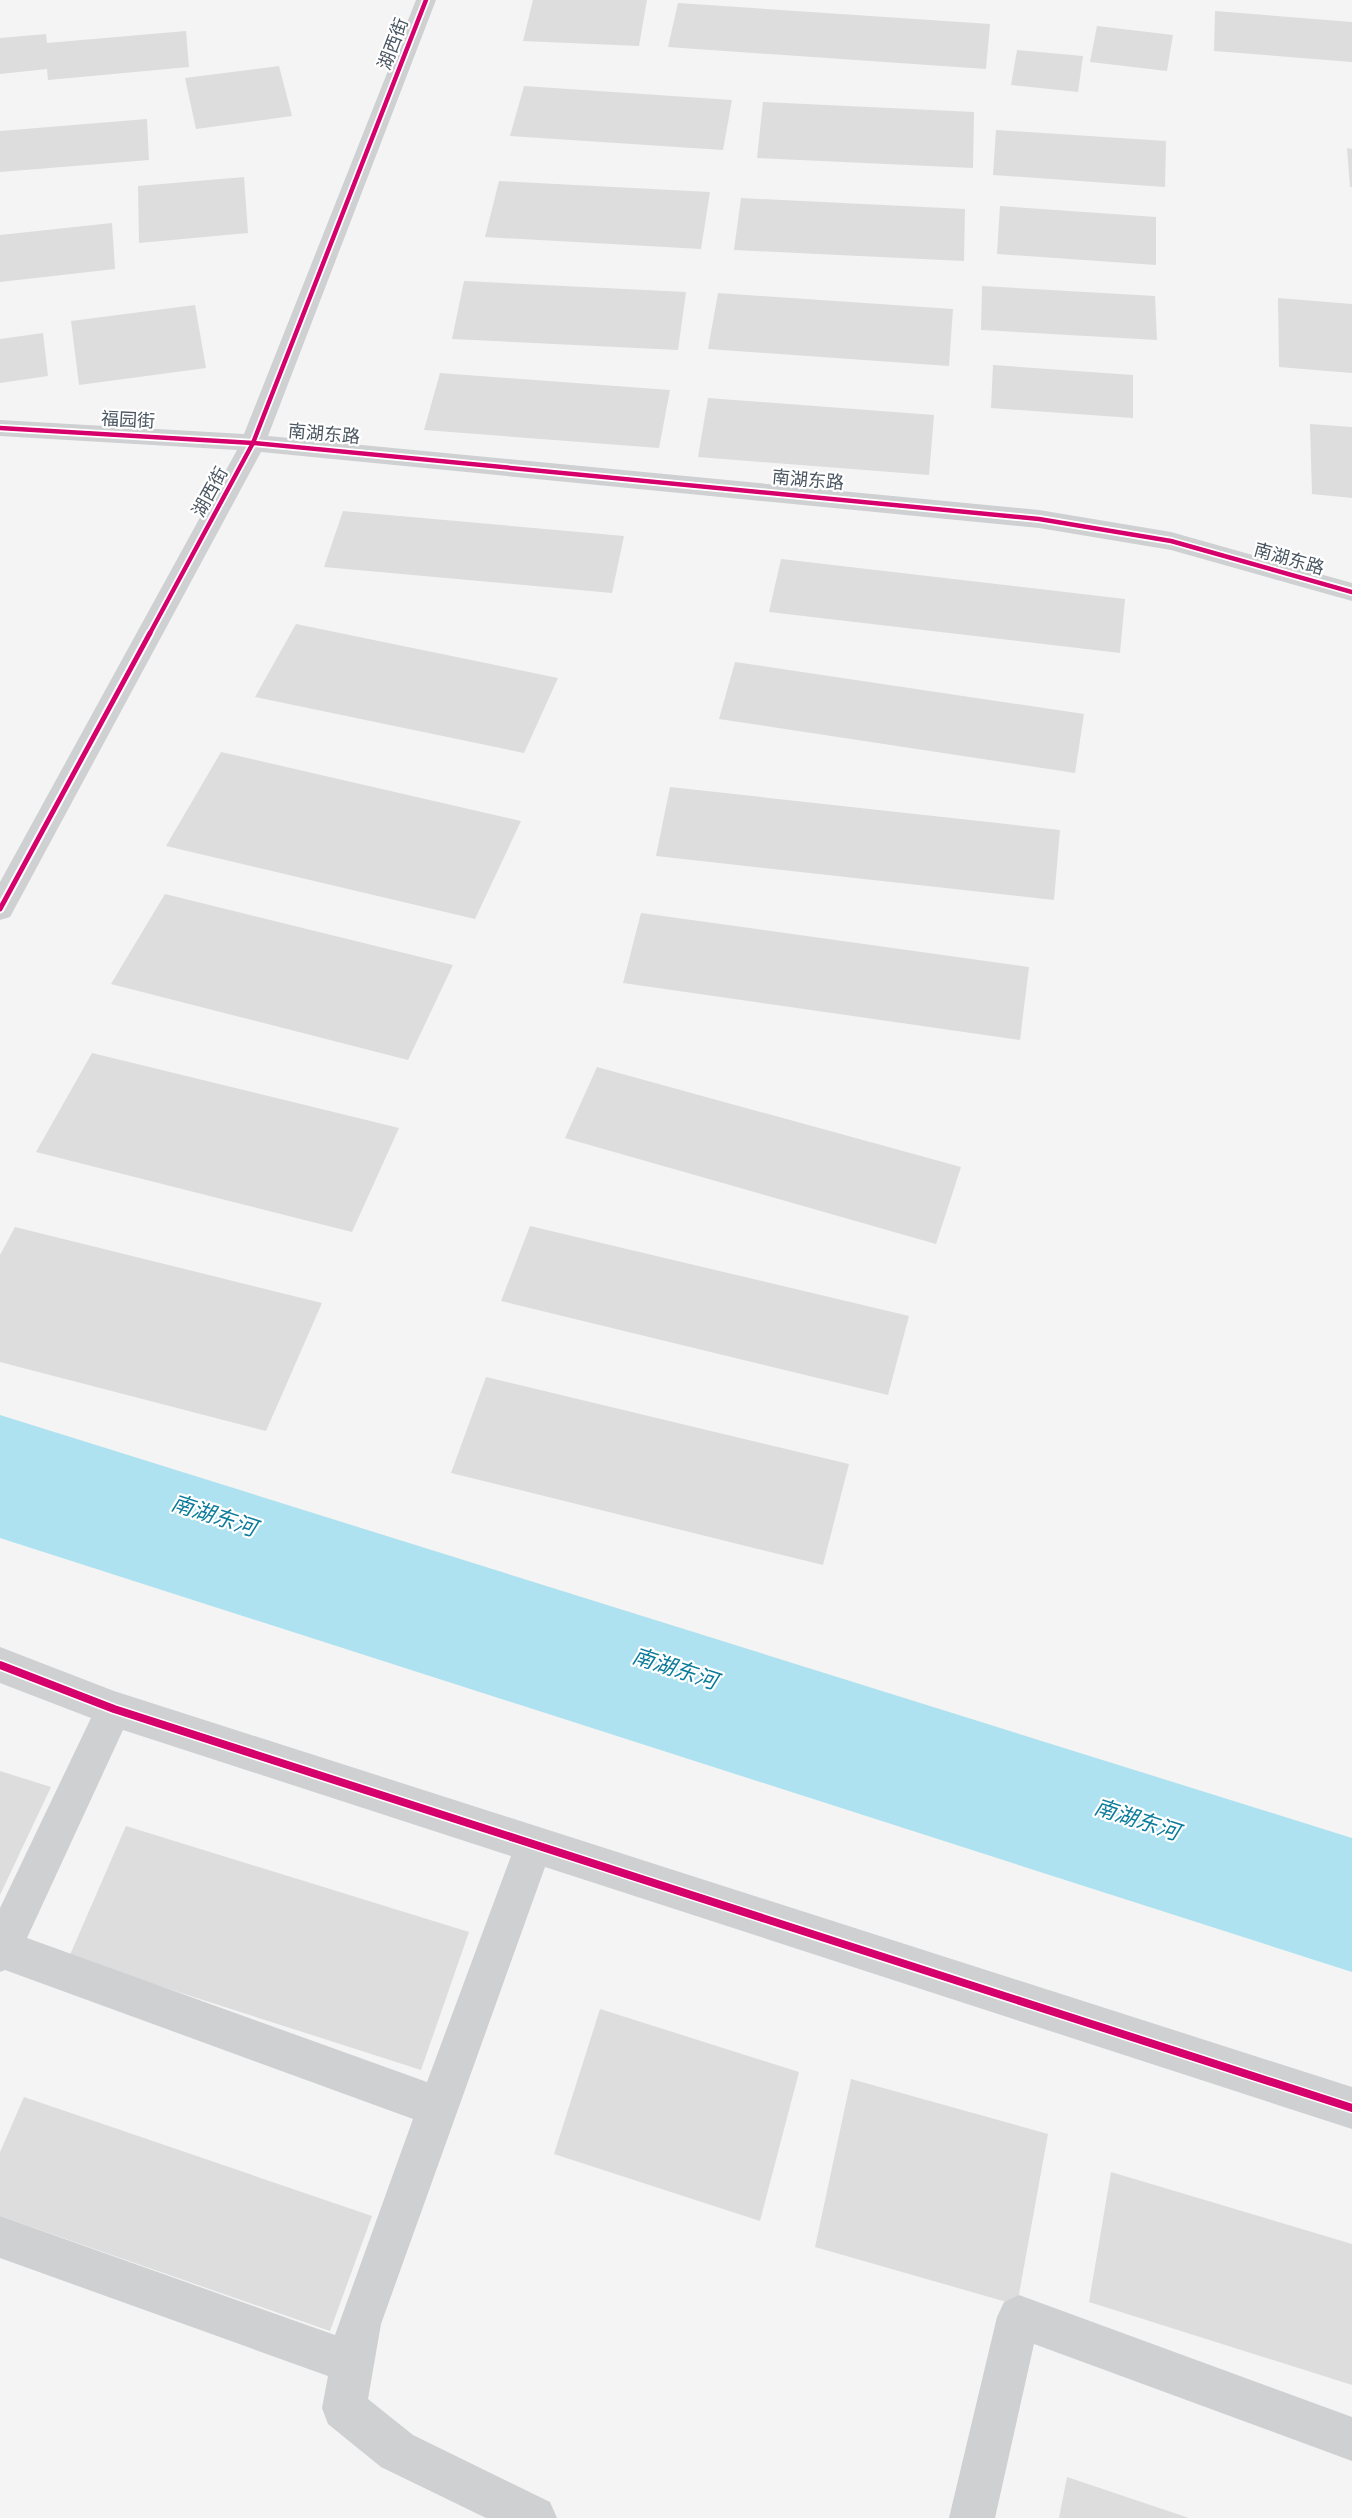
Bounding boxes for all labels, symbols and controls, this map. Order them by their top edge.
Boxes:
street label: 湖西街 [372,14,412,73]
street label: 福园街 [101,407,156,431]
street label: 南湖东路 [287,419,361,447]
street label: 湖西街 [186,463,232,520]
street label: 南湖东路 [771,465,845,493]
street label: 南湖东路 [1252,538,1327,579]
water label: 南湖东河 [168,1488,264,1542]
water label: 南湖东河 [629,1641,725,1695]
water label: 南湖东河 [1091,1792,1187,1846]

